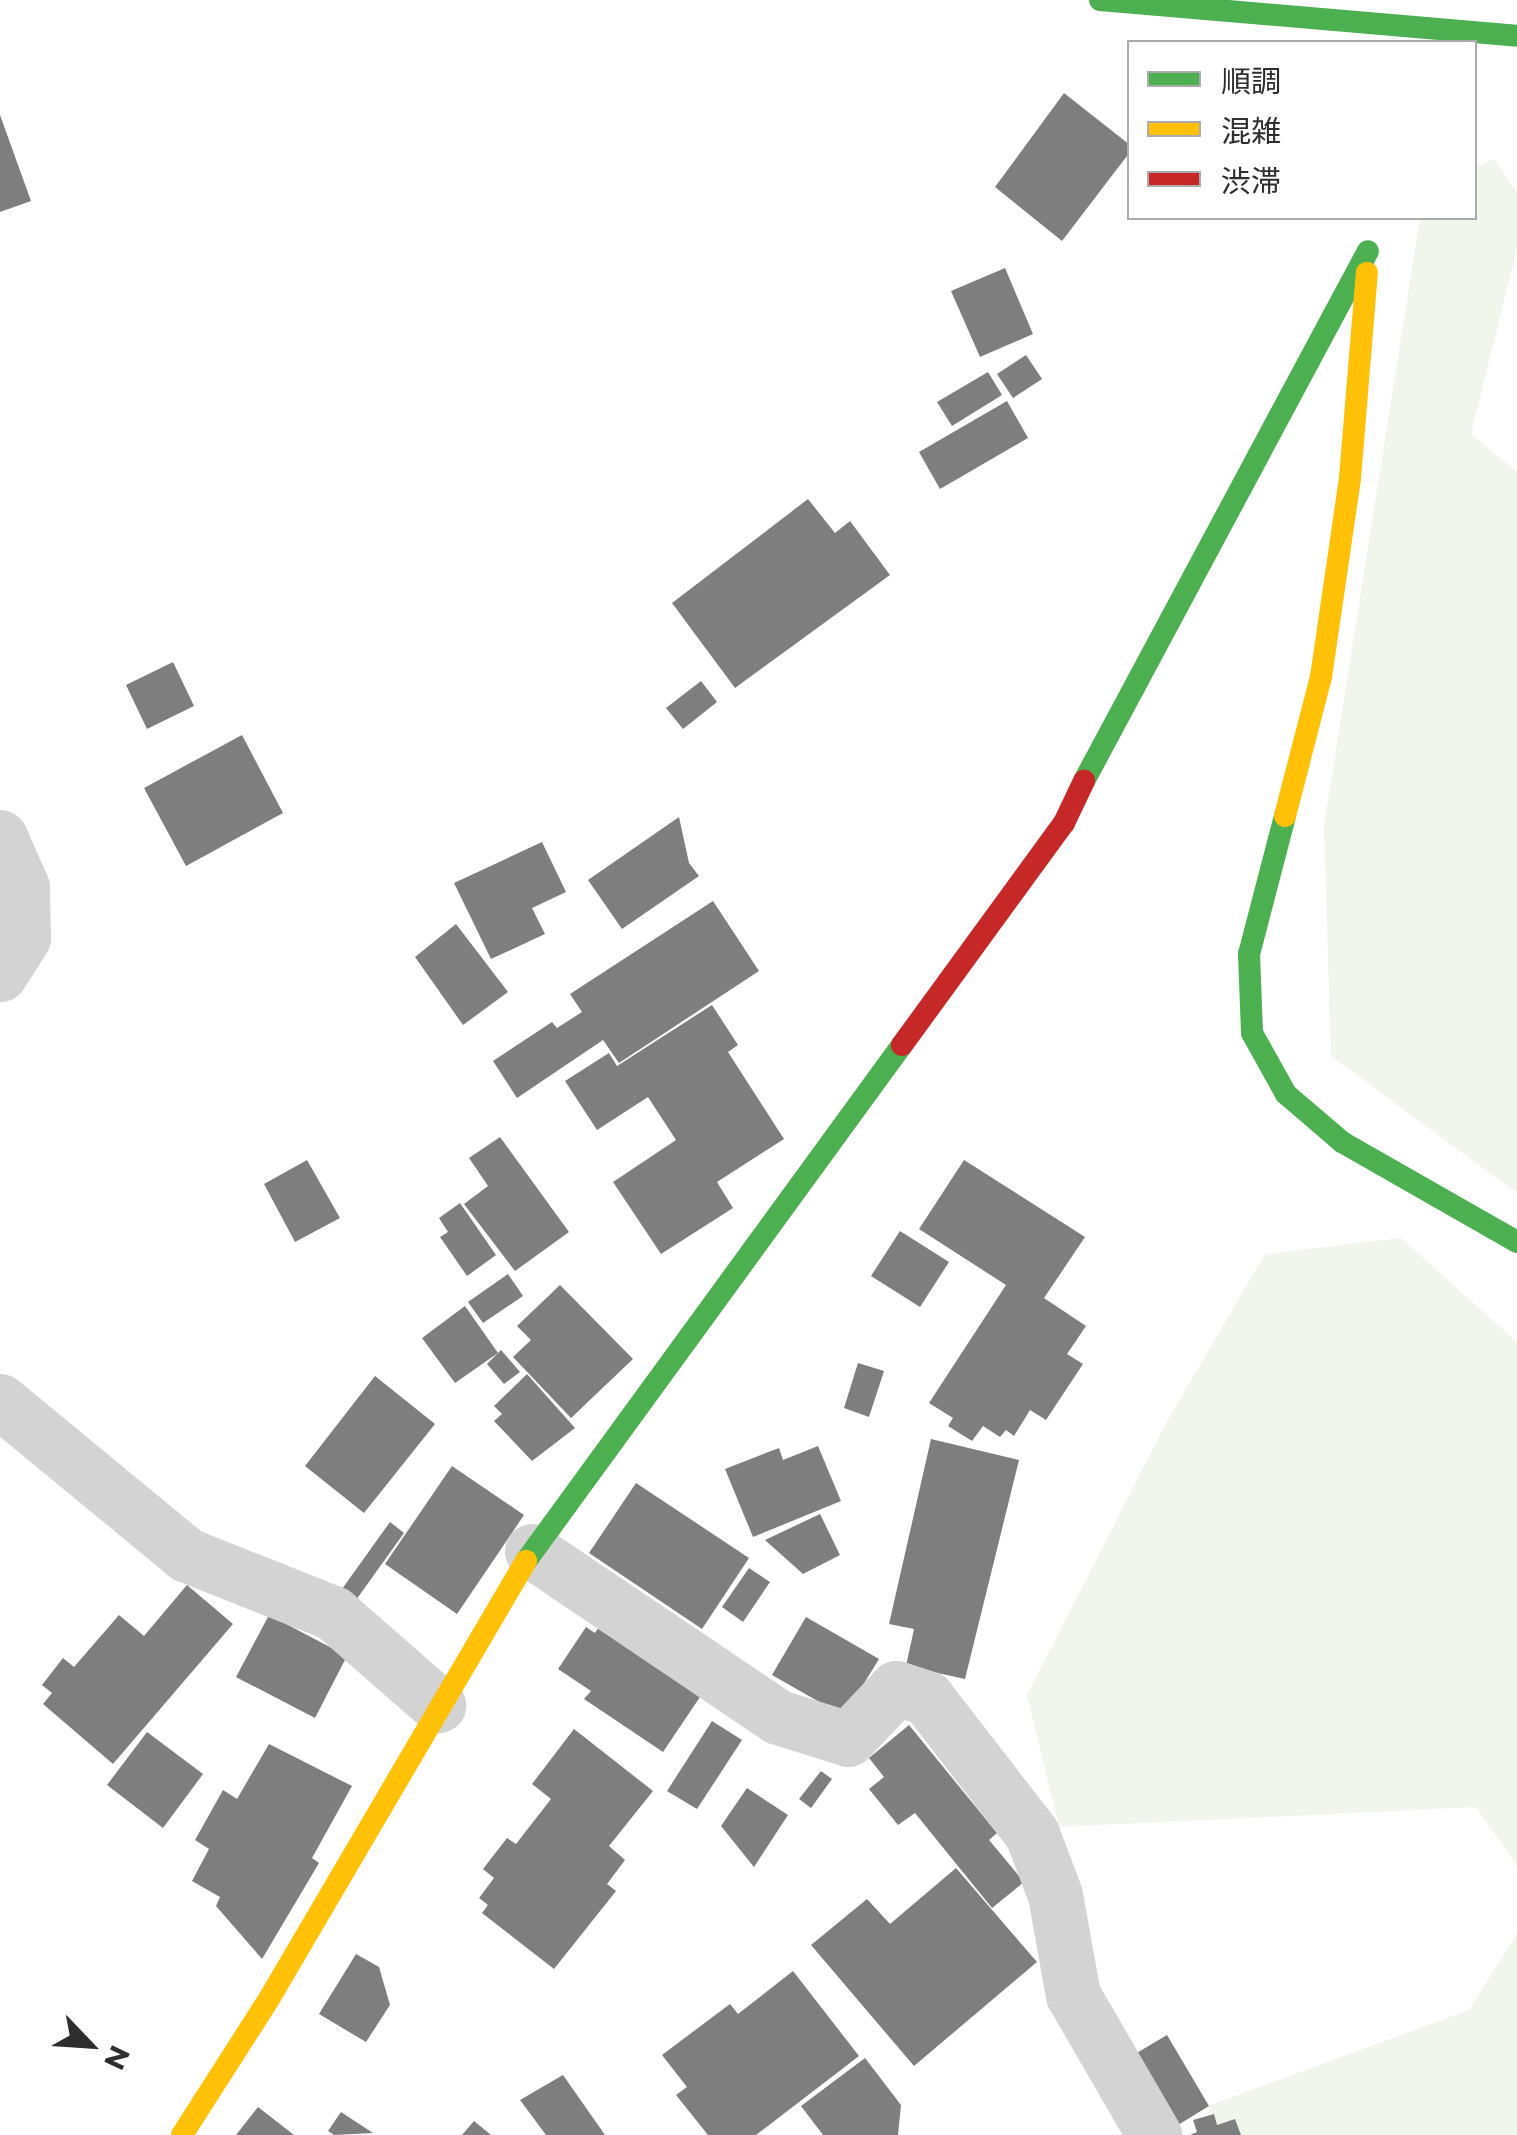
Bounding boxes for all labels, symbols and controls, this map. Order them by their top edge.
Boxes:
legend [1127,40,1477,220]
text: 順調 [1221,63,1281,100]
text: 混雑 [1221,113,1281,150]
text: 渋滞 [1221,163,1281,200]
north arrow [40,1995,140,2095]
text: N [97,2040,137,2075]

